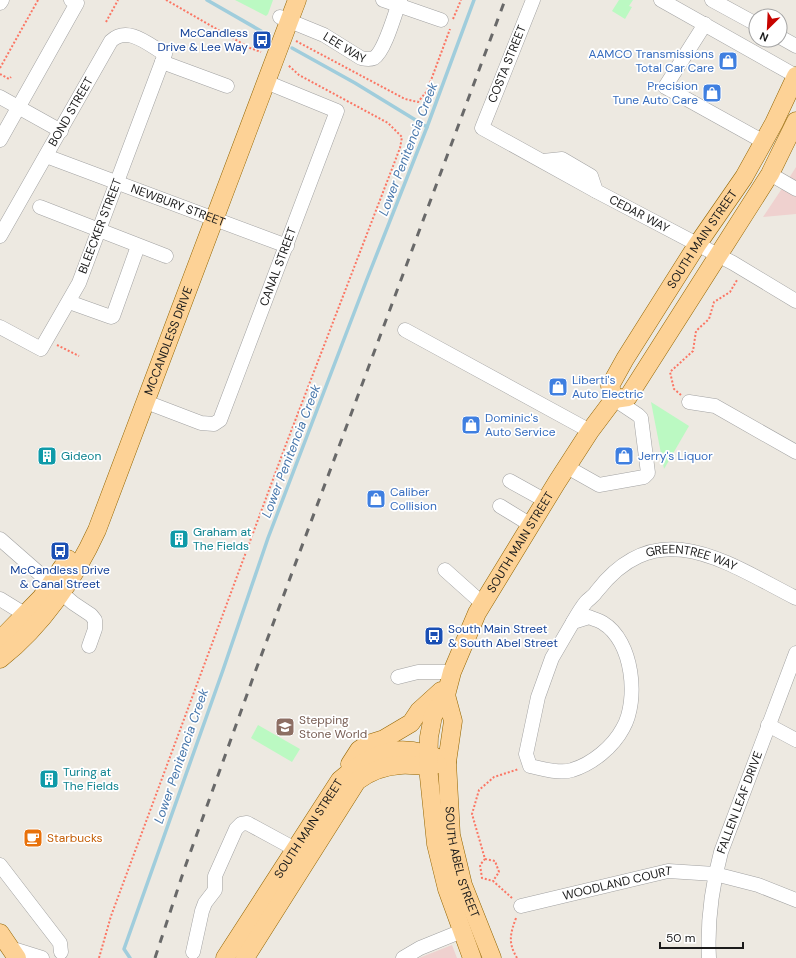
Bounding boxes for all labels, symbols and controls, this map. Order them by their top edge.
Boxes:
north arrow [748,8,788,48]
street label: COSTA STREET [484,23,530,105]
place label: McCandless Drive & Lee Way [157,25,248,55]
street label: LEE WAY [320,28,368,67]
bus stop icon: McCandless Drive & Lee Way [251,29,273,51]
text: N [757,29,770,45]
place label: AAMCO Transmissions Total Car Care [588,46,714,76]
shop icon: AAMCO Transmissions Total Car Care [717,50,739,72]
street label: BOND STREET [45,74,97,149]
place label: Precision Tune Auto Care [612,78,698,108]
water label: Lower Penitencia Creek [375,79,441,218]
shop icon: Precision Tune Auto Care [701,82,723,104]
street label: BLEECKER STREET [74,176,126,276]
street label: NEWBURY STREET [129,180,228,230]
street label: SOUTH MAIN STREET [663,186,741,292]
street label: CEDAR WAY [606,191,672,236]
street label: CANAL STREET [256,225,300,308]
street label: MCCANDLESS DRIVE [141,284,196,397]
place label: Liberti's Auto Electric [572,372,644,402]
shop icon: Liberti's Auto Electric [547,376,569,398]
water label: Lower Penitencia Creek [258,381,324,520]
place label: Dominic's Auto Service [485,410,556,440]
shop icon: Dominic's Auto Service [460,414,482,436]
building icon: Gideon [36,445,58,467]
shop icon: Jerry's Liquor [613,445,635,467]
place label: Gideon [61,448,101,464]
place label: Jerry's Liquor [638,448,713,464]
place label: Caliber Collision [390,484,437,514]
shop icon: Caliber Collision [365,488,387,510]
street label: SOUTH MAIN STREET [483,489,557,596]
place label: Graham at The Fields [193,524,252,554]
building icon: Graham at The Fields [168,528,190,550]
bus stop icon: McCandless Drive & Canal Street [49,540,71,562]
street label: GREENTREE WAY [644,541,740,574]
place label: McCandless Drive & Canal Street [10,562,110,592]
place label: South Main Street & South Abel Street [448,621,558,651]
bus stop icon: South Main Street & South Abel Street [423,625,445,647]
water label: Lower Penitencia Creek [150,686,212,826]
place label: Stepping Stone World [299,712,367,742]
school or university icon: Stepping Stone World [274,716,296,738]
street label: FALLEN LEAF DRIVE [713,749,766,856]
place label: Turing at The Fields [63,764,119,794]
building icon: Turing at The Fields [38,768,60,790]
street label: SOUTH MAIN STREET [270,776,347,882]
street label: SOUTH ABEL STREET [441,806,483,920]
cafe icon: Starbucks [22,827,44,849]
place label: Starbucks [47,830,103,846]
street label: WOODLAND COURT [561,863,673,904]
scale bar [660,924,743,950]
text: 50 m [666,930,695,946]

